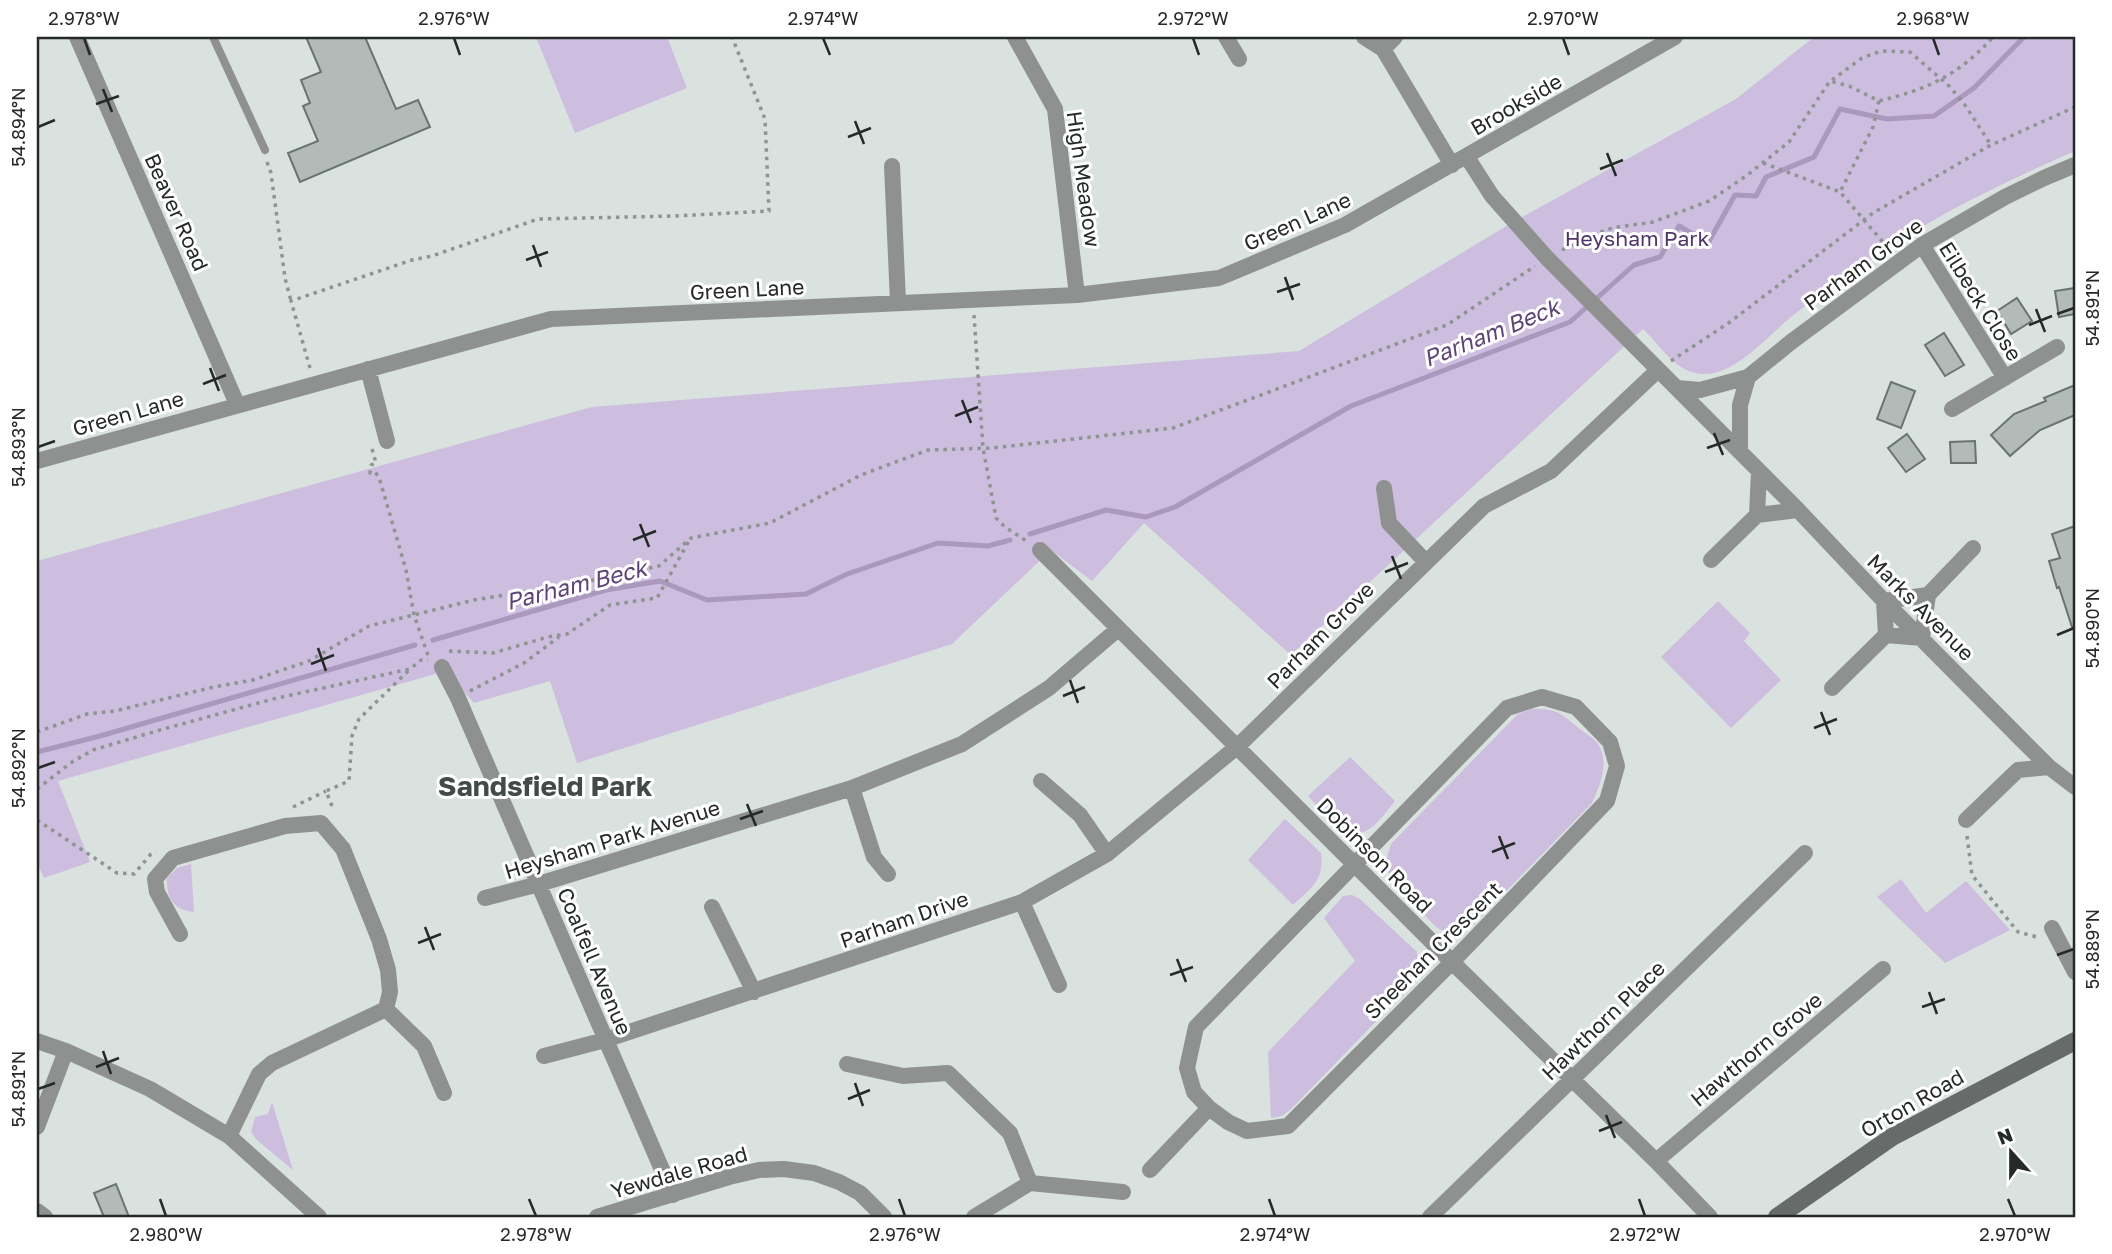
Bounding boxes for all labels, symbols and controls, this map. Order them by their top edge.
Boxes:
text: 2.978°W [48,7,120,29]
text: 2.976°W [418,7,490,29]
text: 2.974°W [788,7,858,29]
text: 2.972°W [1157,7,1229,29]
text: 2.970°W [1527,7,1599,29]
text: 2.968°W [1897,7,1969,29]
street label: Brookside [1466,67,1566,141]
text: 54.894°N [7,87,29,167]
street label: High Meadow [1062,109,1106,249]
street label: Beaver Road [139,149,215,275]
street label: Green Lane [1239,186,1355,256]
street label: Parham Grove [1798,212,1928,316]
park label: Heysham Park [1565,225,1709,251]
street label: Eilbeck Close [1934,237,2028,365]
text: 54.891°N [2081,270,2103,346]
street label: Green Lane [689,273,805,305]
water label: Parham Beck [1419,291,1565,372]
street label: Green Lane [69,385,187,441]
text: 54.893°N [7,407,29,487]
street label: Marks Avenue [1862,548,1980,666]
water label: Parham Beck [503,552,651,615]
street label: Parham Grove [1261,576,1379,694]
text: 54.890°N [2081,588,2103,668]
text: 54.892°N [7,728,29,808]
district label: Sandsfield Park [438,769,652,802]
street label: Dobinson Road [1312,792,1438,918]
street label: Heysham Park Avenue [501,794,723,884]
street label: Sheehan Crescent [1359,876,1507,1024]
street label: Coalfell Avenue [552,883,638,1039]
street label: Parham Drive [836,885,972,953]
text: 54.889°N [2081,909,2103,989]
street label: Hawthorn Place [1536,955,1670,1085]
street label: Hawthorn Grove [1685,986,1827,1112]
text: 54.891°N [7,1051,29,1127]
street label: Orton Road [1856,1063,1968,1143]
north arrow [1976,1118,2046,1188]
text: N [1994,1122,2016,1149]
street label: Yewdale Road [608,1140,750,1204]
text: 2.980°W [129,1223,203,1245]
text: 2.978°W [500,1223,572,1245]
text: 2.976°W [869,1223,941,1245]
text: 2.974°W [1240,1223,1310,1245]
text: 2.972°W [1609,1223,1681,1245]
text: 2.970°W [1979,1223,2051,1245]

